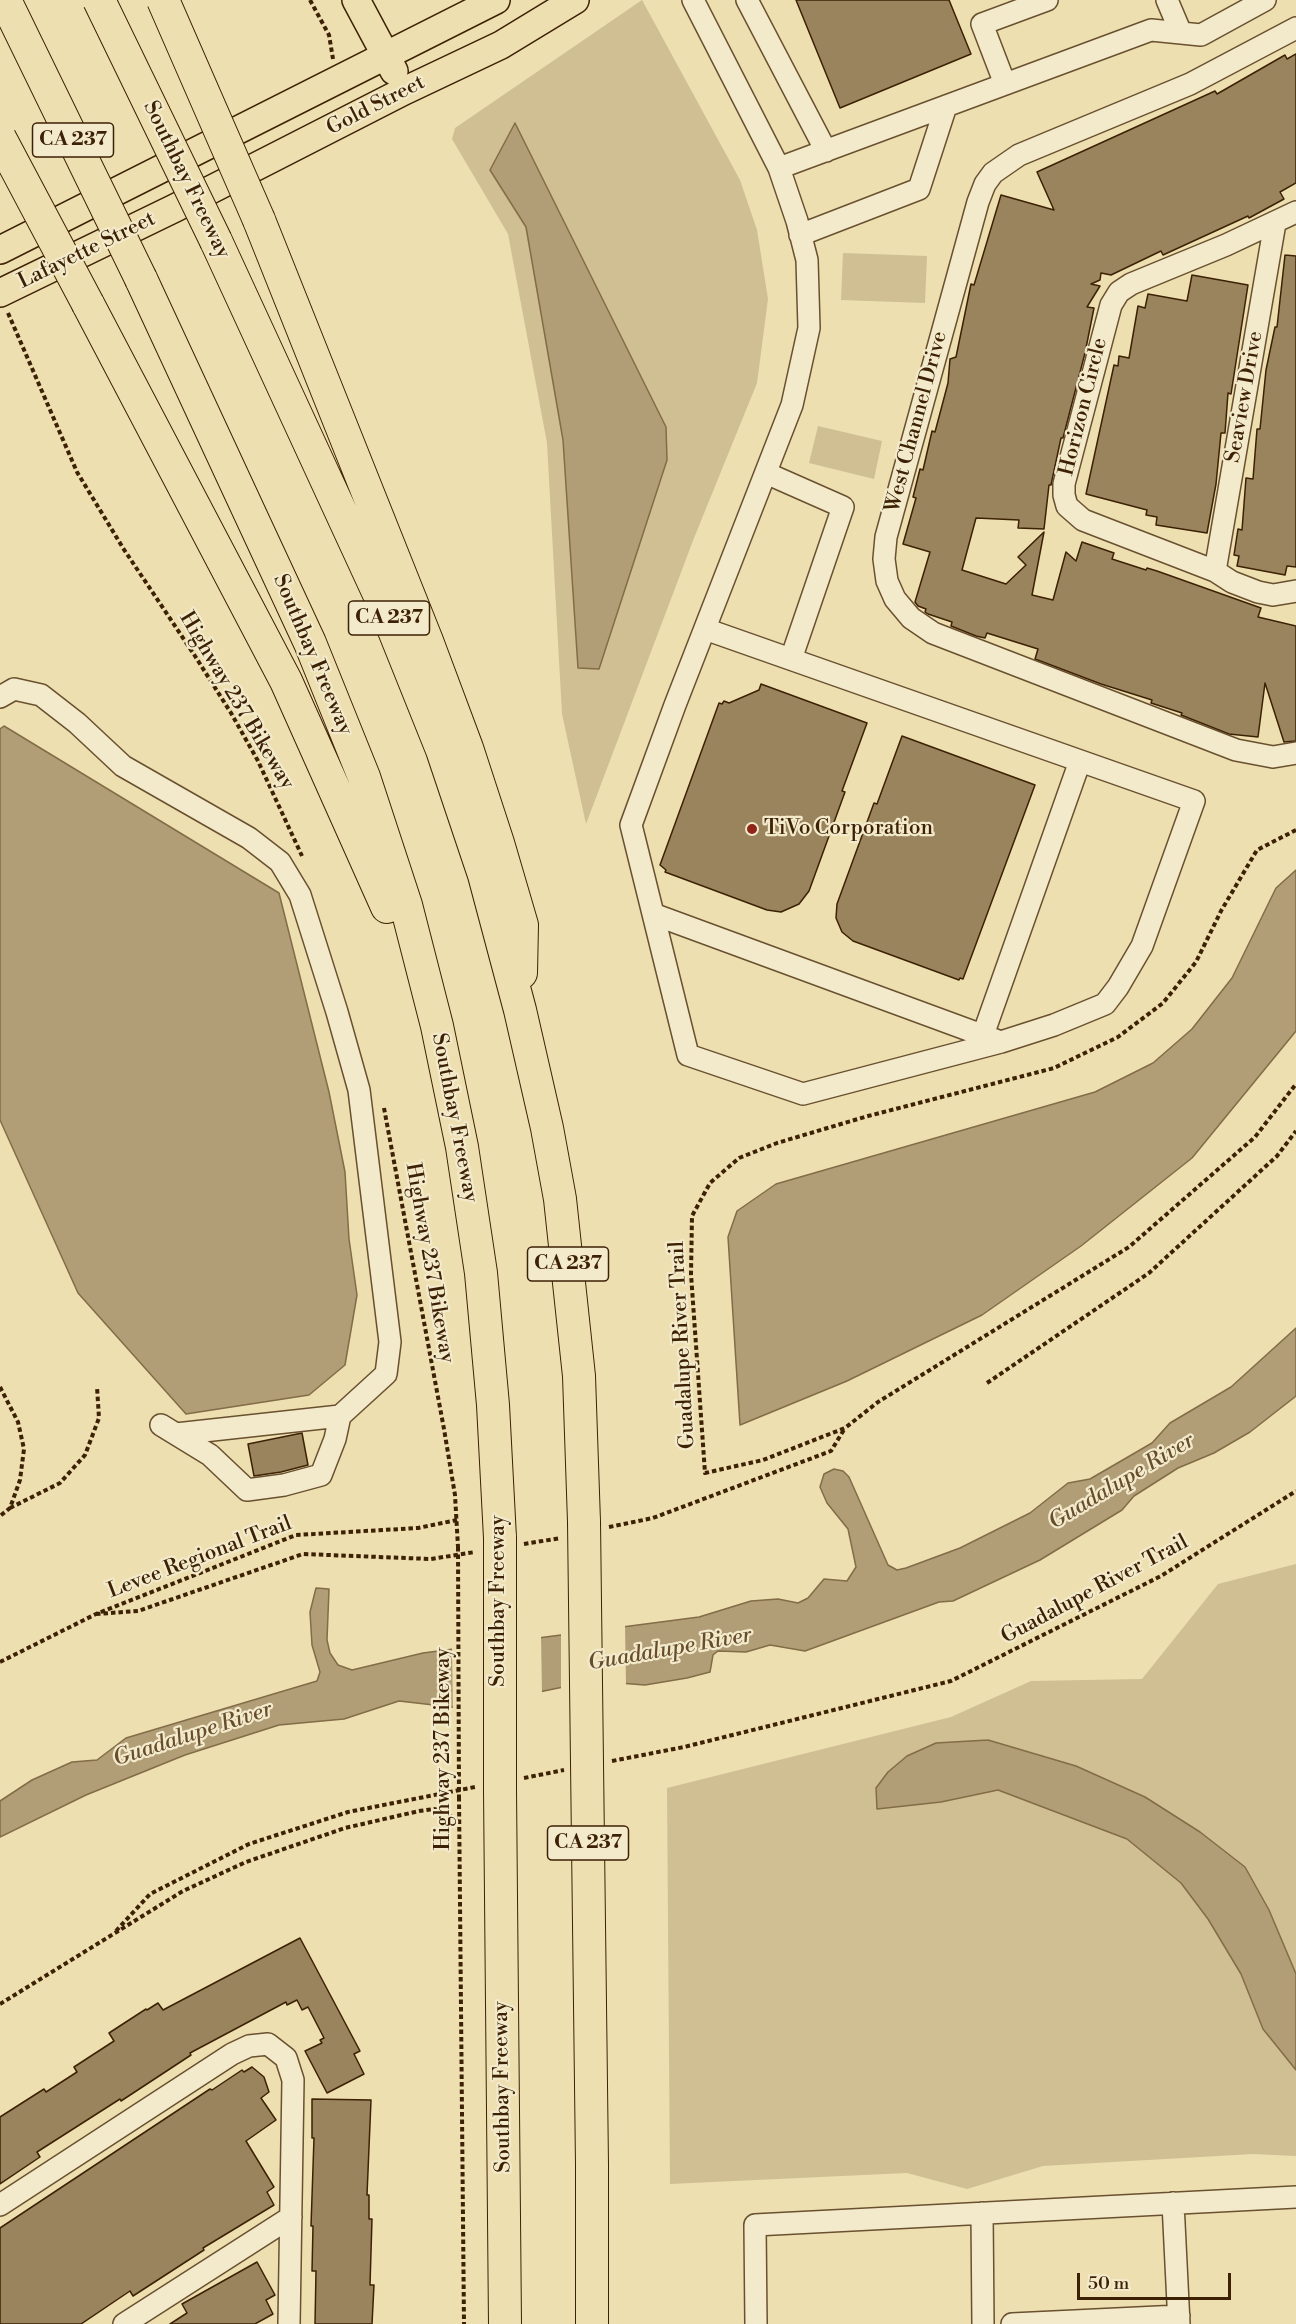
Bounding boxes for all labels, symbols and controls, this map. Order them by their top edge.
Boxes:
street label: Gold Street [323,71,429,141]
street label: Southbay Freeway [137,97,235,263]
road number: CA 237 [32,123,113,157]
street label: Lafayette Street [14,207,160,295]
street label: West Channel Drive [881,329,953,515]
street label: Seaview Drive [1221,329,1269,465]
street label: Horizon Circle [1055,335,1113,479]
street label: Southbay Freeway [267,571,357,739]
road number: CA 237 [348,601,430,635]
street label: Highway 237 Bikeway [173,608,299,794]
place label: TiVo Corporation [764,816,933,842]
marker: TiVo Corporation [745,822,759,836]
street label: Southbay Freeway [425,1031,483,1205]
street label: Highway 237 Bikeway [399,1161,459,1365]
street label: Guadalupe River Trail [665,1240,701,1450]
road number: CA 237 [528,1247,608,1281]
water label: Guadalupe River [1044,1428,1200,1536]
street label: Levee Regional Trail [104,1511,296,1605]
street label: Southbay Freeway [486,1515,512,1687]
street label: Guadalupe River Trail [997,1530,1193,1650]
water label: Guadalupe River [586,1623,754,1677]
street label: Highway 237 Bikeway [431,1647,457,1851]
water label: Guadalupe River [110,1697,276,1773]
road number: CA 237 [548,1826,628,1860]
street label: Southbay Freeway [489,2001,517,2173]
scale bar [1080,2261,1234,2299]
text: 50 m [1088,2272,1129,2295]

